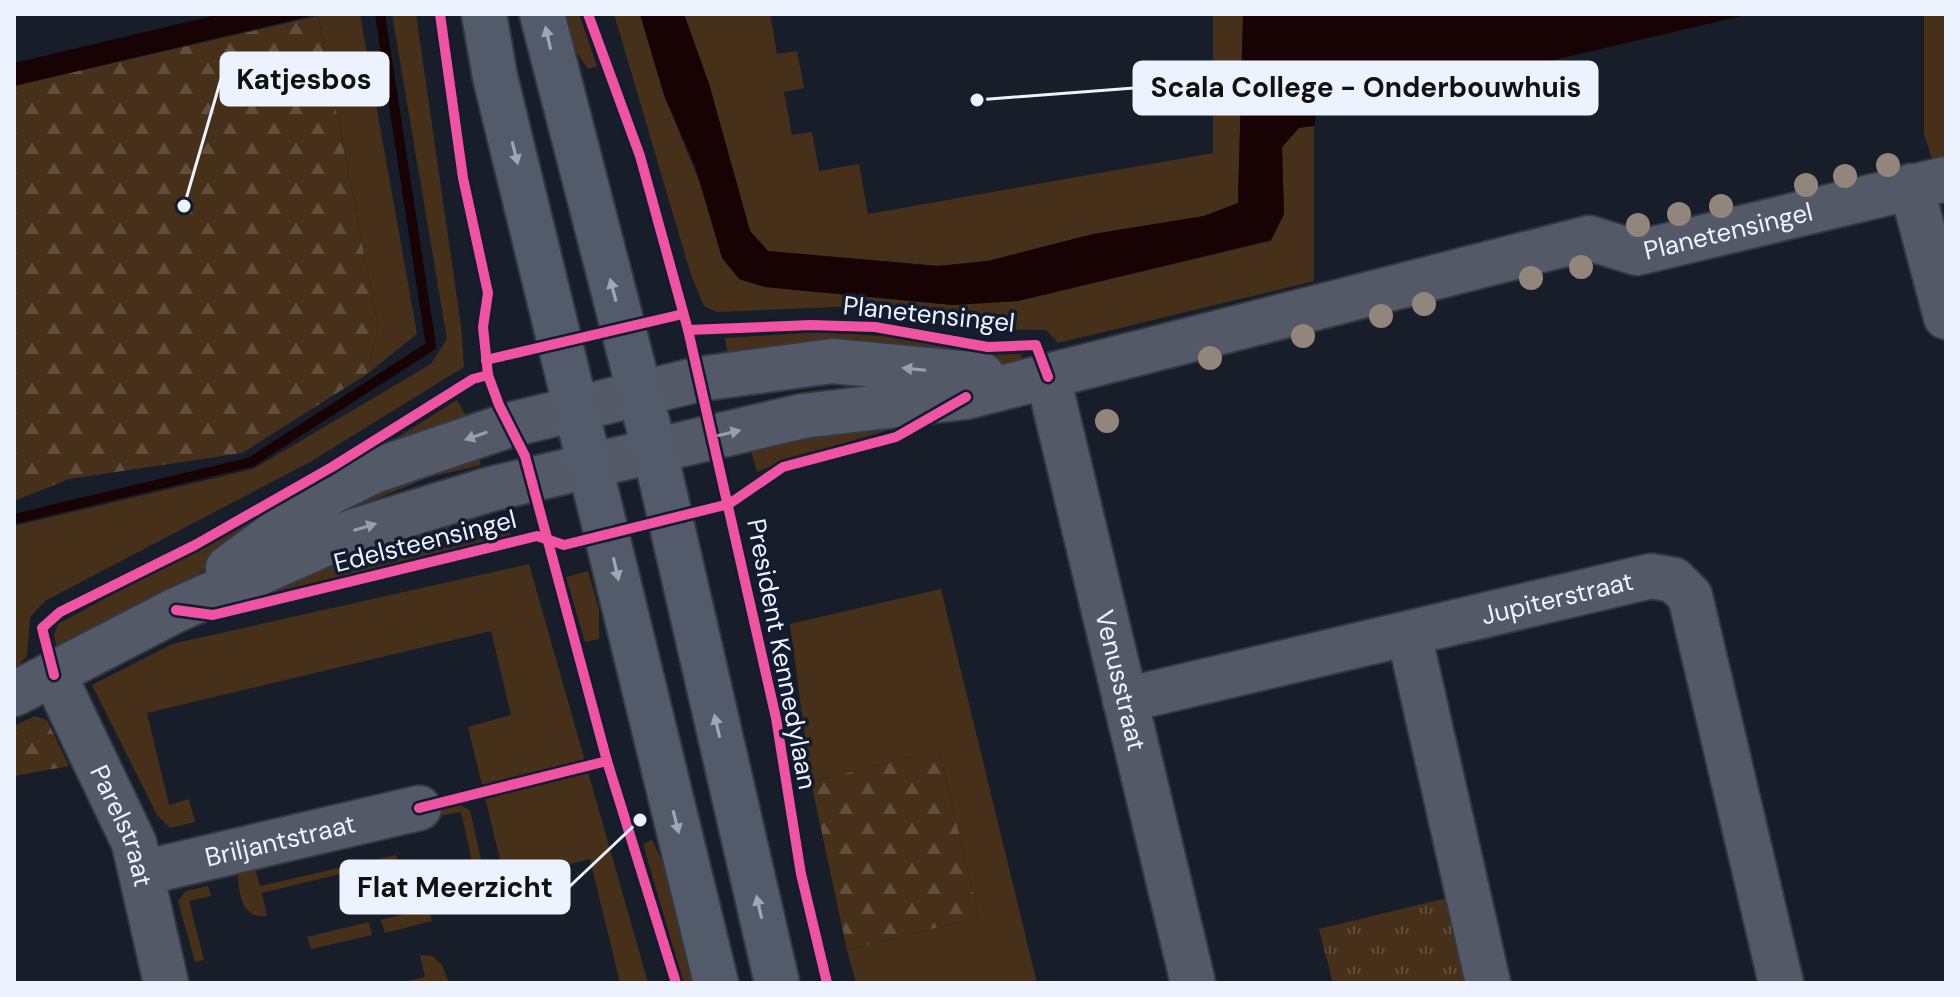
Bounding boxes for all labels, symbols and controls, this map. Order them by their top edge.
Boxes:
one-way arrow [541,26,554,51]
callout: Katjesbos [221,53,388,105]
text: Katjesbos [236,61,372,98]
callout: Scala College - Onderbouwhuis [1134,62,1597,114]
text: Scala College - Onderbouwhuis [1151,69,1581,106]
one-way arrow [509,140,521,165]
street label: Planetensingel [1640,195,1816,268]
one-way arrow [606,277,619,301]
street label: Planetensingel [841,288,1017,340]
one-way arrow [901,363,926,376]
one-way arrow [716,426,741,439]
one-way arrow [464,431,488,443]
street label: Edelsteensingel [330,502,520,580]
street label: President Kennedylaan [739,516,825,792]
one-way arrow [354,520,378,533]
one-way arrow [610,557,623,582]
street label: Jupiterstraat [1478,564,1637,632]
street label: Venusstraat [1087,607,1154,754]
one-way arrow [710,713,723,738]
street label: Parelstraat [82,759,160,890]
street label: Briljantstraat [202,806,359,875]
one-way arrow [670,810,682,835]
callout: Flat Meerzicht [341,861,569,913]
text: Flat Meerzicht [357,869,553,906]
one-way arrow [753,895,765,920]

